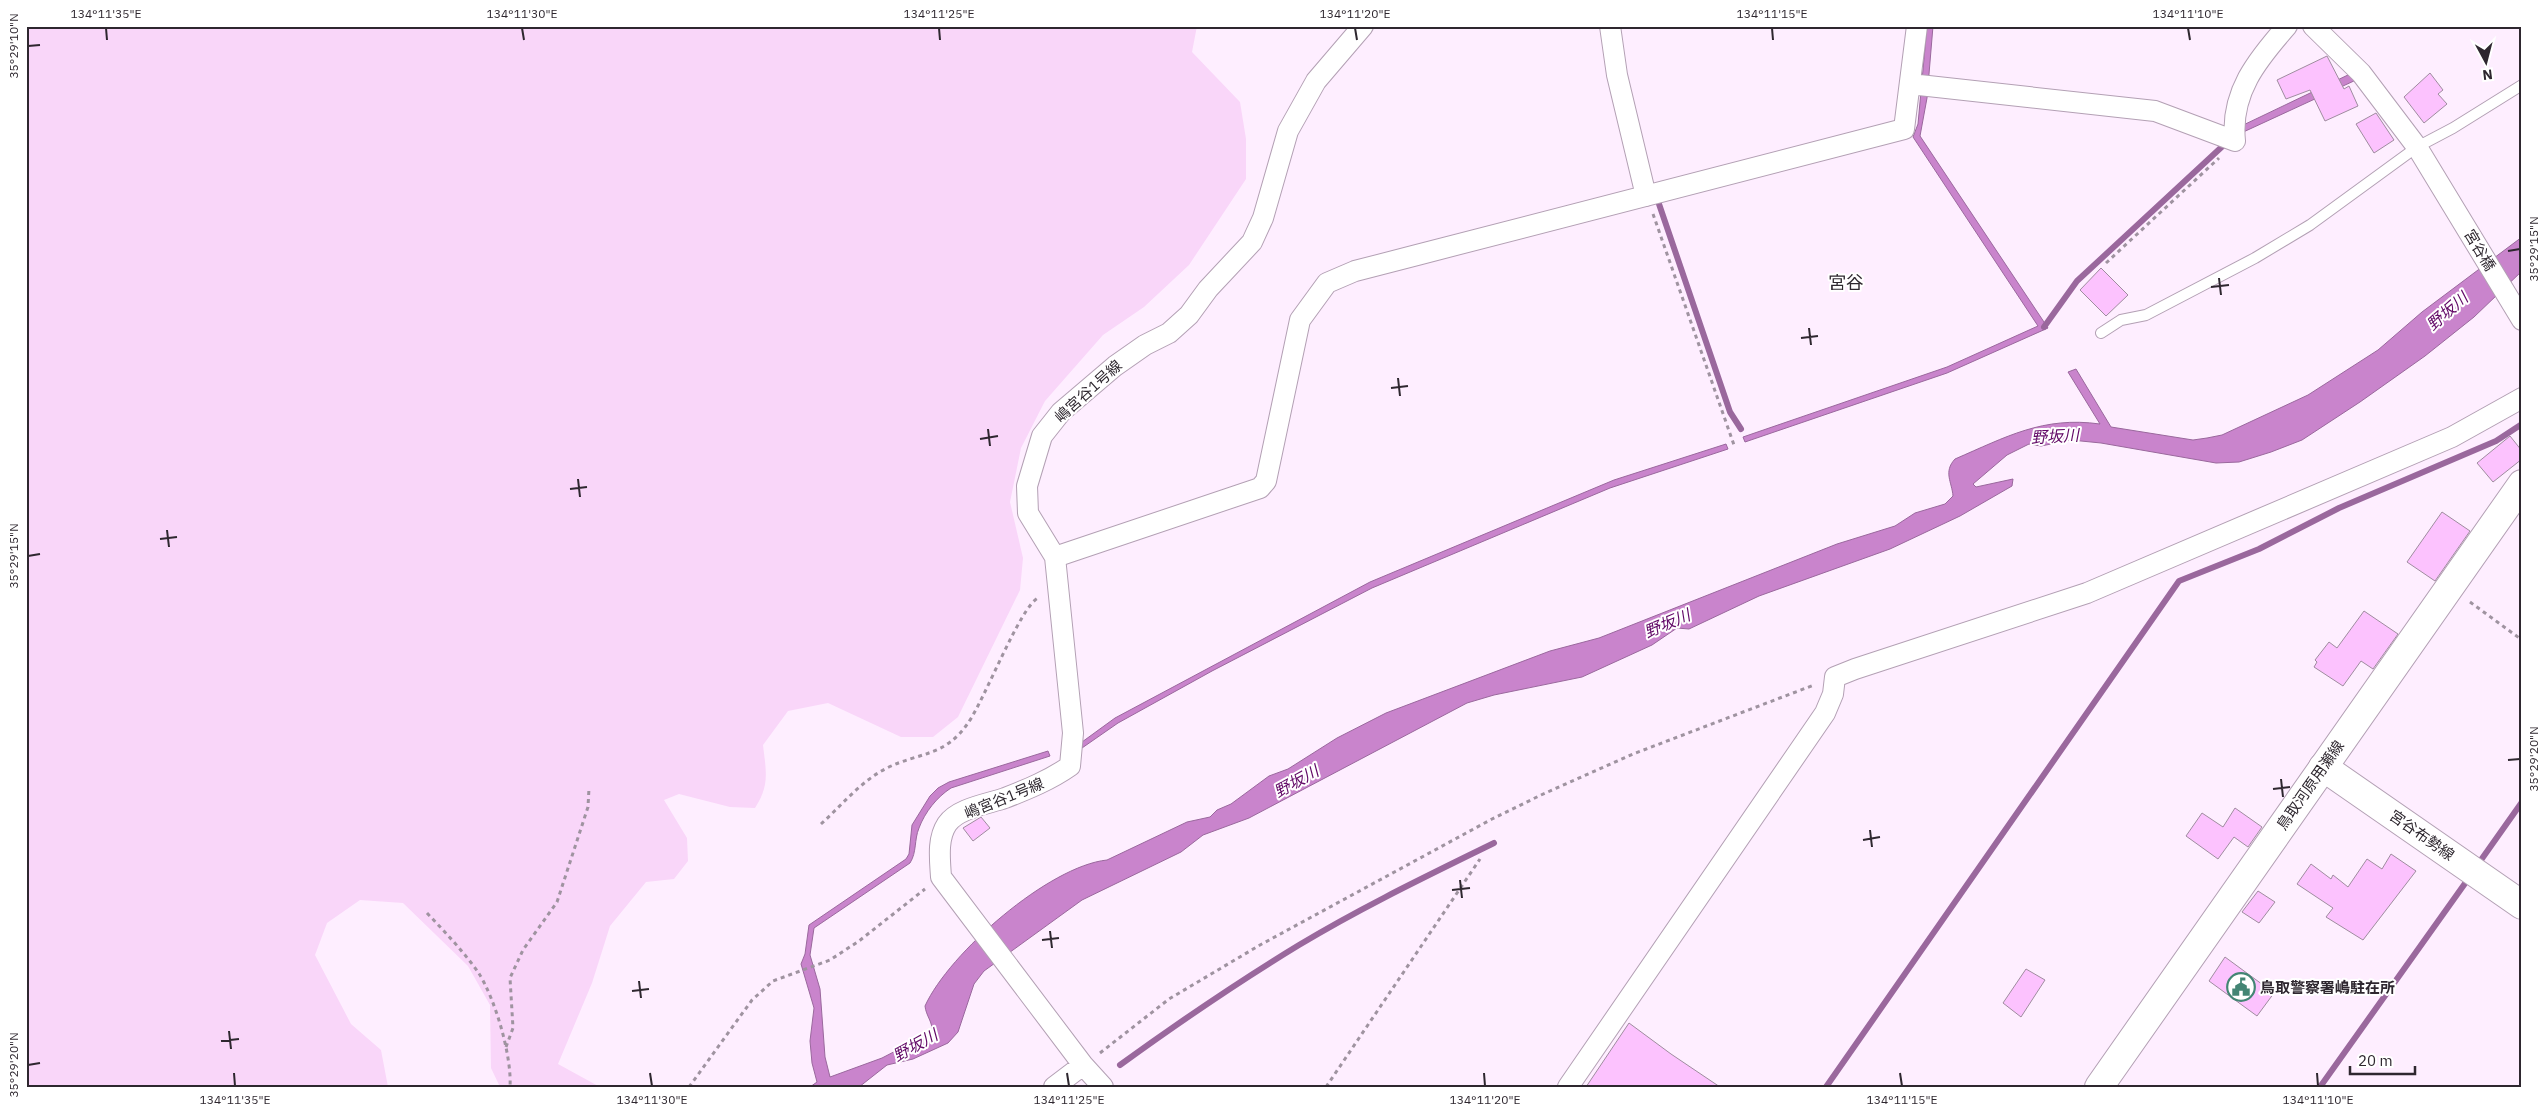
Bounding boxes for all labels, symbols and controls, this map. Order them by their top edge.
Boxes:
text: 134°11'35"E [71,6,141,21]
text: 134°11'30"E [487,6,557,21]
text: 134°11'25"E [904,6,974,21]
text: 134°11'20"E [1320,6,1390,21]
text: 134°11'15"E [1737,6,1807,21]
text: 134°11'10"E [2153,6,2223,21]
text: 35°29'10"N [6,13,21,79]
north arrow [2460,38,2510,88]
text: N [2481,65,2494,84]
text: 35°29'15"N [2526,216,2541,282]
street label: 宮谷橋 [2460,226,2500,274]
district label: 宮谷 [1828,271,1864,294]
water label: 野坂川 [2422,286,2473,334]
street label: 嶋宮谷1号線 [1050,356,1126,426]
water label: 野坂川 [2031,425,2081,447]
text: 35°29'15"N [6,523,21,589]
water label: 野坂川 [1641,604,1695,642]
text: 35°29'20"N [2526,726,2541,792]
street label: 鳥取河原用瀬線 [2272,737,2348,833]
water label: 野坂川 [1270,760,1324,801]
street label: 嶋宮谷1号線 [961,773,1047,823]
street label: 宮谷布勢線 [2386,806,2458,864]
public building icon: 鳥取警察署嶋駐在所 [2226,972,2256,1002]
place label: 鳥取警察署嶋駐在所 [2260,978,2395,997]
water label: 野坂川 [889,1024,943,1065]
text: 35°29'20"N [6,1032,21,1098]
scale bar [2350,1043,2416,1075]
text: 20 m [2358,1051,2393,1070]
text: 134°11'35"E [200,1092,270,1107]
text: 134°11'30"E [617,1092,687,1107]
text: 134°11'25"E [1034,1092,1104,1107]
text: 134°11'20"E [1450,1092,1520,1107]
text: 134°11'15"E [1867,1092,1937,1107]
text: 134°11'10"E [2283,1092,2353,1107]

